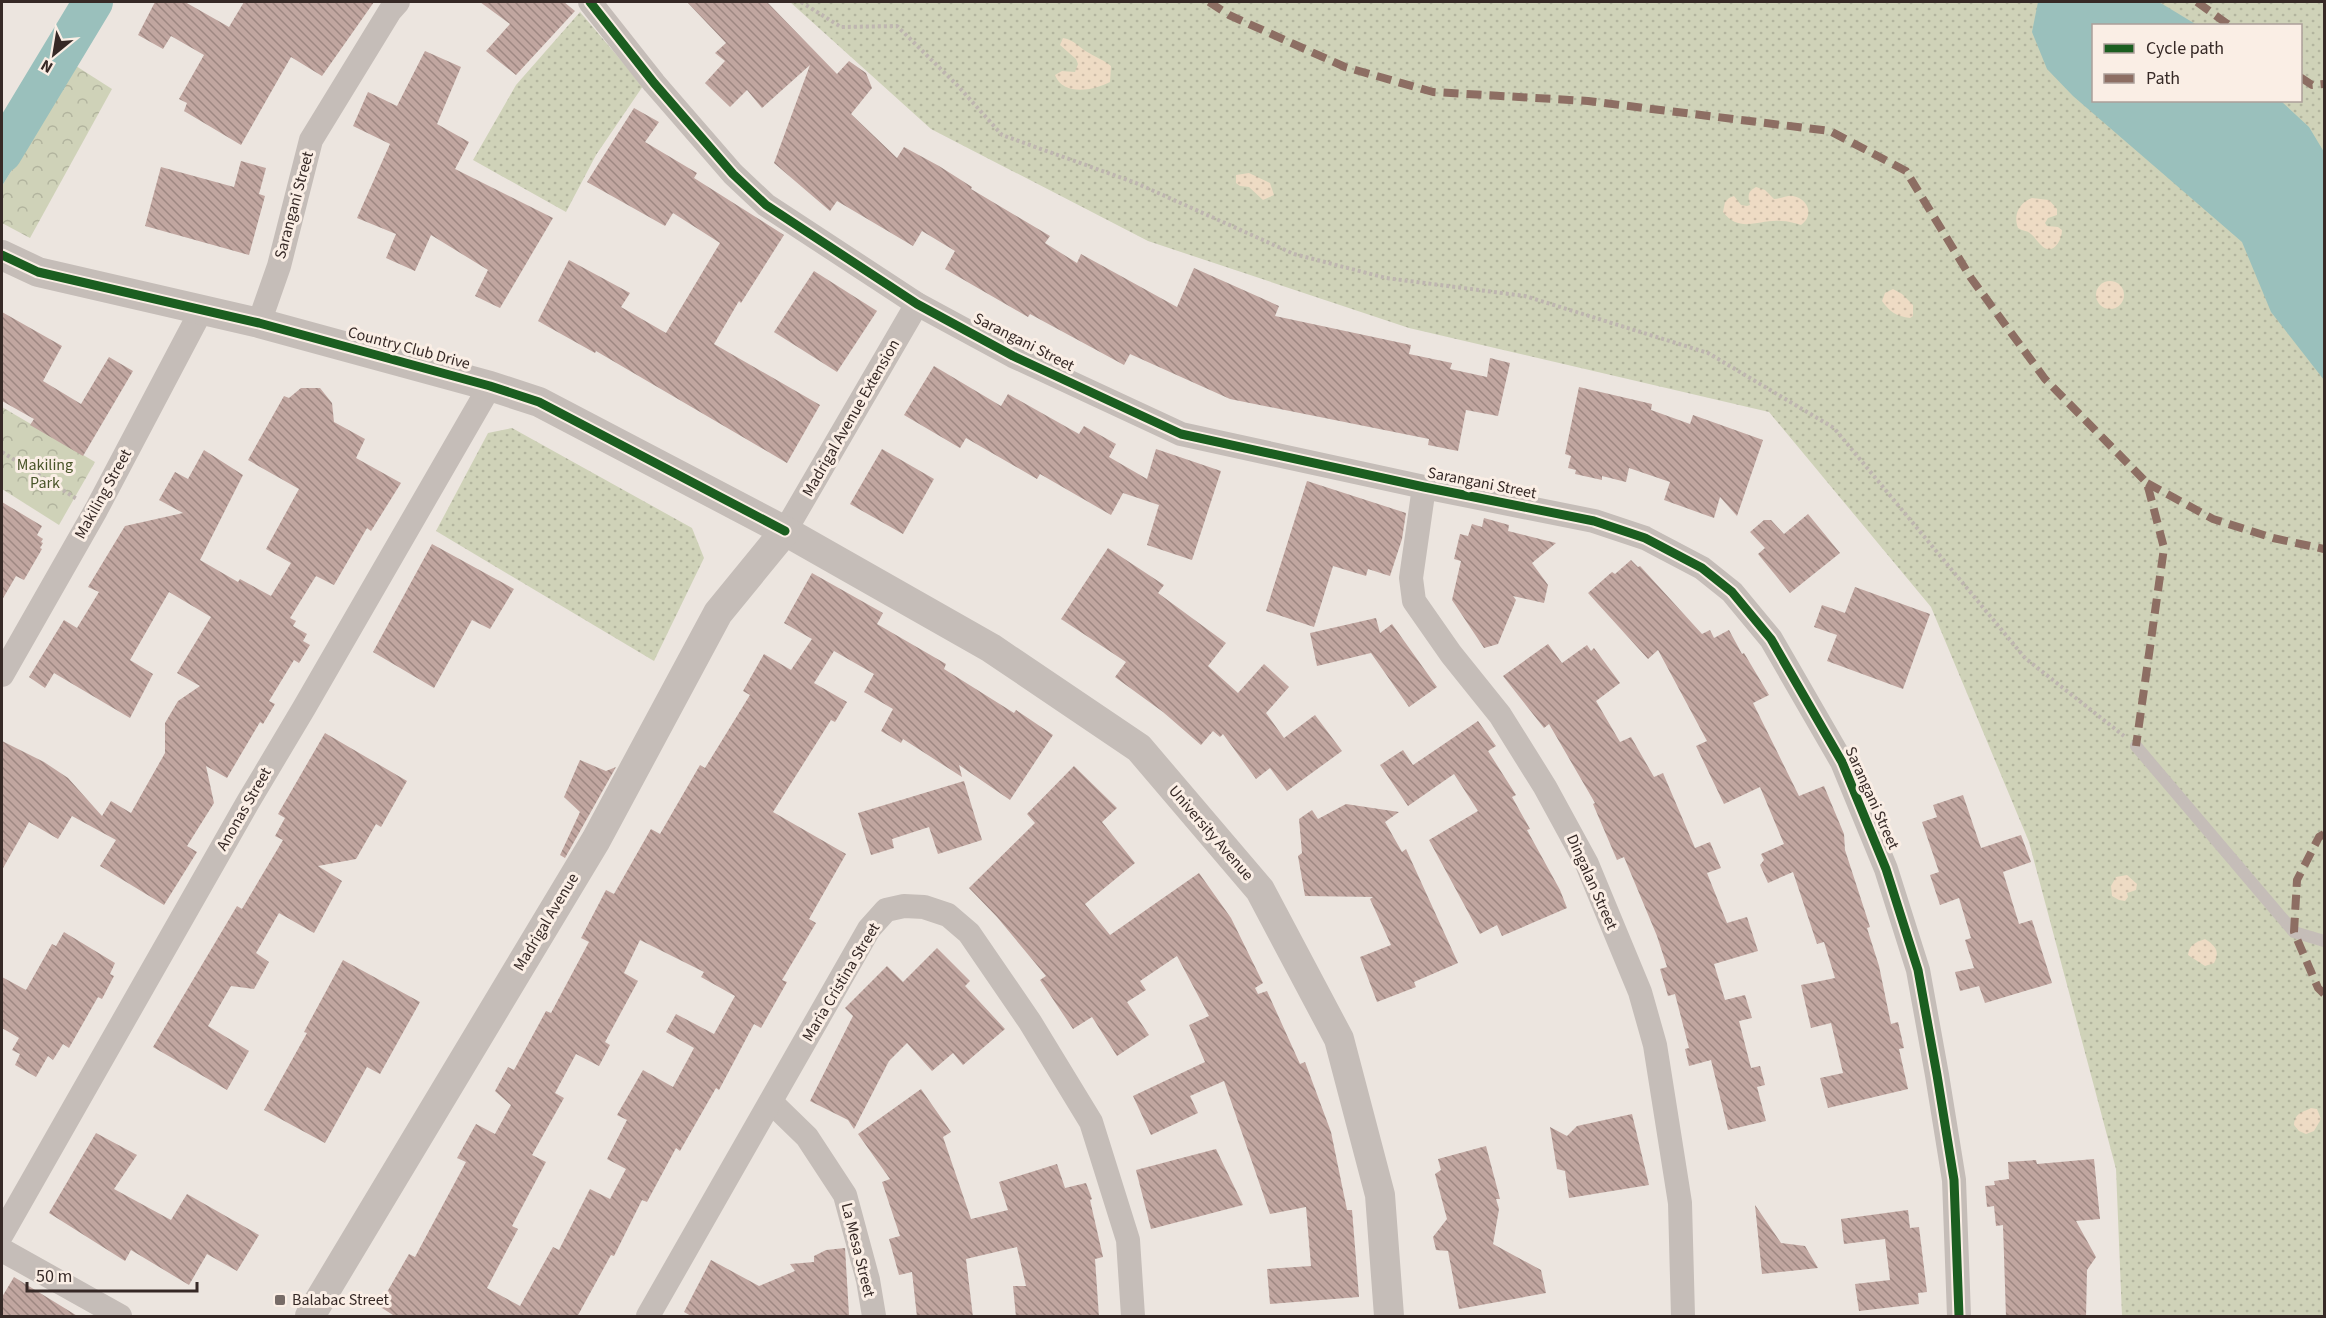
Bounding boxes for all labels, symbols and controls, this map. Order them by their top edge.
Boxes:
north arrow [24,24,84,84]
legend [2092,24,2302,102]
text: Cycle path [2146,36,2224,61]
text: N [37,54,57,78]
text: Path [2146,66,2180,91]
street label: Sarangani Street [269,148,319,261]
street label: Sarangani Street [970,307,1079,377]
street label: Country Club Drive [345,321,473,375]
street label: Madrigal Avenue Extension [797,335,905,501]
street label: Makiling Street [69,445,137,543]
park label: Makiling Park [17,454,73,494]
street label: Sarangani Street [1426,462,1539,504]
street label: Sarangani Street [1839,743,1905,853]
street label: Anonas Street [211,763,277,855]
street label: University Avenue [1163,781,1259,885]
street label: Dingalan Street [1561,831,1623,934]
street label: Madrigal Avenue [508,869,584,975]
street label: Maria Cristina Street [797,918,885,1045]
street label: La Mesa Street [836,1200,881,1300]
scale bar [27,1255,196,1293]
text: 50 m [36,1264,72,1289]
place label: Balabac Street [292,1289,389,1311]
marker: Balabac Street [273,1293,287,1307]

